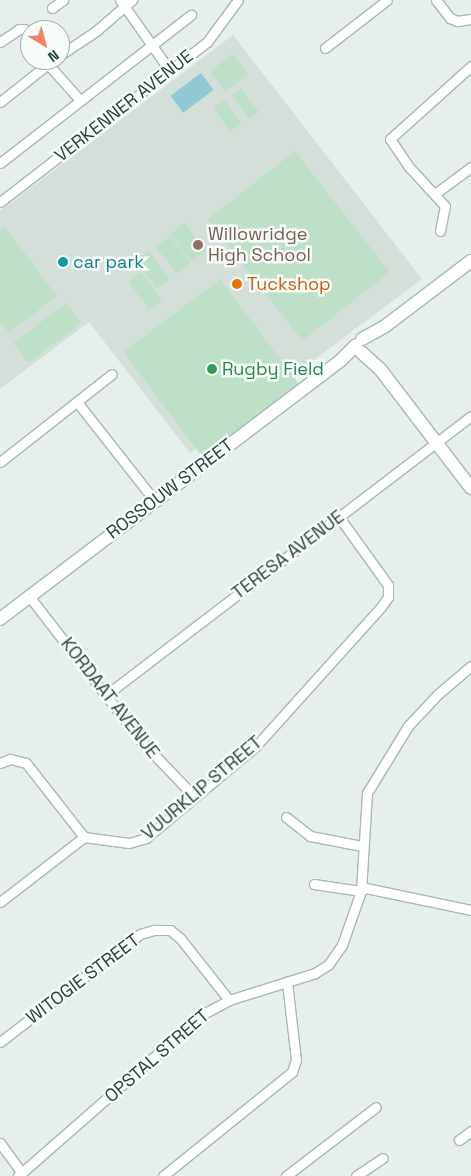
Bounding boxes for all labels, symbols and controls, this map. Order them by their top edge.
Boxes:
north arrow [20,20,70,70]
street label: VERKENNER AVENUE [51,45,197,167]
place label: Willowridge High School [208,224,311,266]
marker: Willowridge High School [192,239,204,251]
place label: car park [73,251,144,273]
marker: car park [57,256,69,268]
place label: Tuckshop [247,273,331,295]
marker: Tuckshop [231,278,243,290]
place label: Rugby Field [222,358,324,380]
marker: Rugby Field [206,363,218,375]
street label: ROSSOUW STREET [102,434,238,544]
street label: TERESA AVENUE [228,506,348,604]
street label: KORDAAT AVENUE [56,633,164,763]
street label: VUURKLIP STREET [137,731,267,845]
street label: WITOGIE STREET [22,929,144,1029]
street label: OPSTAL STREET [100,1005,214,1107]

